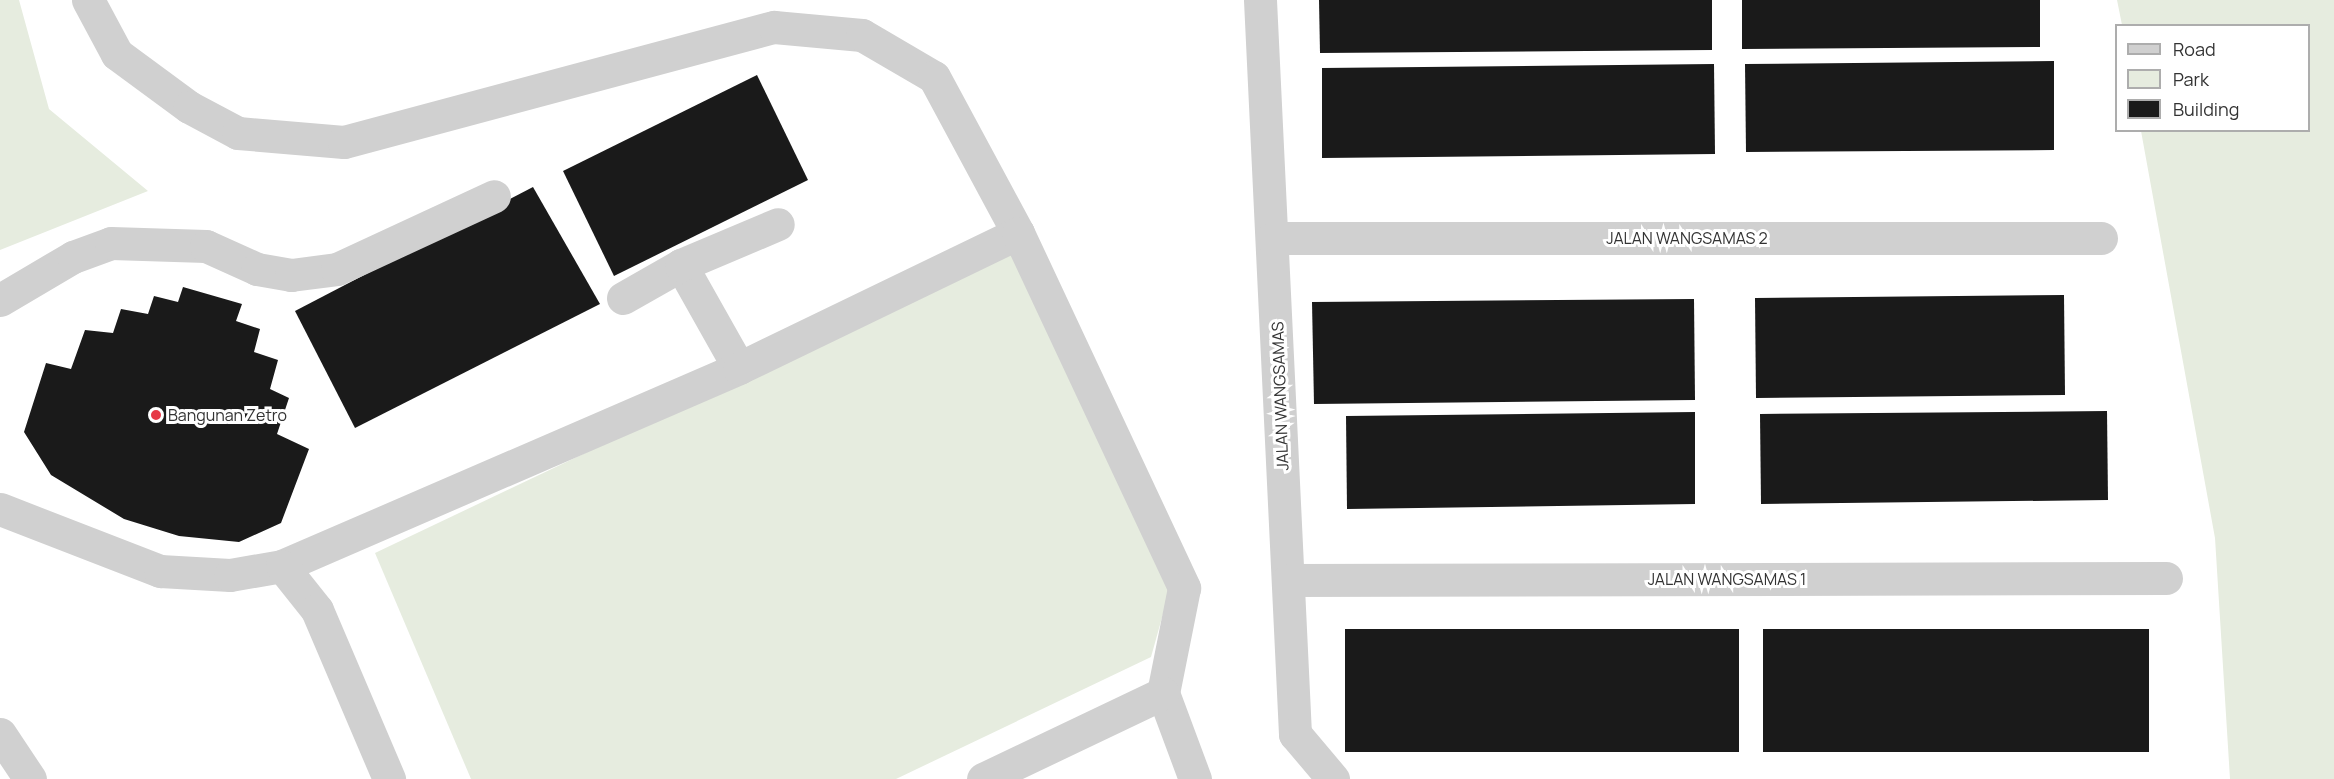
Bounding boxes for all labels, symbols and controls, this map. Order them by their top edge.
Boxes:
legend [2115,24,2310,132]
text: Road [2173,37,2216,61]
text: Park [2173,67,2209,91]
text: Building [2173,97,2239,121]
street label: JALAN WANGSAMAS 2 [1606,228,1768,248]
street label: JALAN WANGSAMAS [1268,321,1292,471]
place label: Bangunan Zetro [168,405,287,425]
marker: Bangunan Zetro [149,408,163,422]
street label: JALAN WANGSAMAS 1 [1648,569,1806,589]

